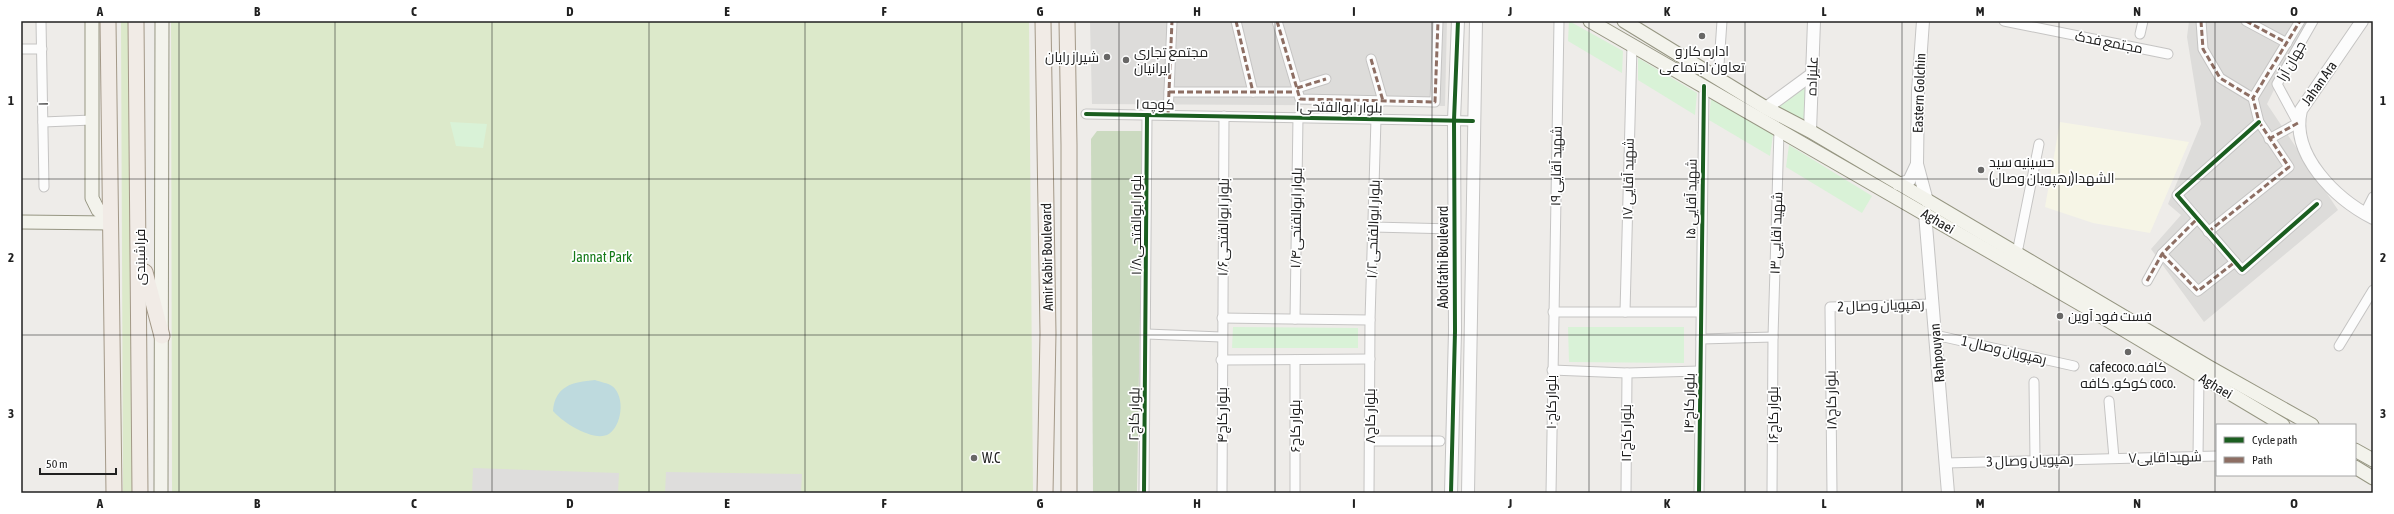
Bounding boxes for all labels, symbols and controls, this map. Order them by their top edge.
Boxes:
text: A [96,4,104,19]
text: B [254,4,261,19]
text: C [411,4,417,19]
text: D [566,4,574,19]
text: E [724,4,730,19]
text: F [881,4,887,19]
text: G [1037,4,1044,19]
text: H [1193,4,1201,19]
text: I [1352,4,1356,19]
text: J [1507,4,1512,19]
text: K [1664,4,1671,19]
text: L [1821,4,1827,19]
text: M [1976,4,1985,19]
text: N [2133,4,2141,19]
text: O [2290,4,2298,19]
street label: مجتمع فدک [2074,28,2144,57]
marker: اداره کار و تعاون اجتماعی [1697,31,1707,41]
street label: جهان آرا [2273,38,2309,84]
place label: اداره کار و تعاون اجتماعی [1659,43,1745,75]
place label: مجتمع تجاری ایرانیان [1134,44,1208,76]
place label: شیراز رایان [1045,49,1099,65]
marker: شیراز رایان [1102,52,1112,62]
street label: Eastern Golchin [1910,53,1928,133]
marker: مجتمع تجاری ایرانیان [1121,55,1131,65]
street label: علیزاده [1803,56,1821,96]
street label: Jahan Ara [2298,58,2340,108]
text: 1 [8,93,14,108]
text: 1 [2380,93,2386,108]
street label: کوچه ۱ [1135,96,1175,114]
street label: بلوار ابوالفتحی۱ [1295,98,1383,116]
street label: ۱ [35,102,51,106]
street label: شهید آقایی ۱۹ [1547,126,1565,206]
street label: شهید آقایی ۱۷ [1619,138,1637,220]
place label: حسینیه سید الشهدا(رهپویان وصال) [1989,154,2115,188]
street label: شهید آقایی ۱۵ [1682,158,1700,240]
marker: حسینیه سید الشهدا(رهپویان وصال) [1976,165,1986,175]
street label: بلوار ابوالفتحی۱/۴ [1287,167,1305,269]
street label: بلوار ابوالفتحی۱/۸ [1128,175,1144,275]
street label: بلوار ابوالفتحی۱/۶ [1214,178,1232,276]
street label: بلوار ابوالفتحی۱/۲ [1363,179,1383,279]
street label: شهید اقایی ۱۳ [1767,191,1785,275]
street label: Amir Kabir Boulevard [1038,203,1056,311]
street label: Aghaei [1919,205,1957,237]
street label: Abolfathi Boulevard [1435,206,1451,308]
street label: فراشبندی [132,229,148,285]
park label: Jannat Park [572,249,632,265]
text: 2 [8,250,14,265]
text: 2 [2380,250,2386,265]
street label: 2 رهپویان وصال [1837,295,1925,317]
place label: فست فود آوین [2068,308,2152,324]
marker: فست فود آوین [2055,311,2065,321]
street label: Rahpouyan [1926,323,1948,383]
street label: 1 رهپویان وصال [1959,332,2048,370]
marker: cafecoco.کافه کوکو. کافه coco. [2123,347,2133,357]
place label: cafecoco.کافه کوکو. کافه coco. [2080,359,2176,391]
street label: بلوار کاج۱۸ [1822,370,1841,430]
street label: Aghaei [2197,370,2235,402]
street label: بلوار کاج۱۴ [1680,373,1699,433]
street label: بلوار کاج۱۰ [1543,375,1560,429]
street label: بلوار کاج۱۶ [1765,386,1782,444]
street label: بلوار کاج۲ [1126,387,1143,441]
street label: بلوار کاج۴ [1214,387,1231,443]
street label: بلوار کاج۸ [1362,388,1379,444]
street label: بلوار کاج۶ [1287,399,1304,453]
street label: بلوار کاج۱۲ [1618,404,1635,462]
text: 3 [8,406,14,421]
text: 3 [2380,406,2386,421]
legend [2216,424,2356,476]
text: Cycle path [2252,433,2297,447]
street label: شهیداقایی۷ [2128,448,2202,466]
scale bar [40,450,116,476]
place label: W.C [982,450,1001,466]
street label: 3 رهپویان وصال [1986,450,2074,472]
marker: W.C [969,453,979,463]
text: Path [2252,453,2273,467]
text: 50 m [46,457,68,471]
text: A [96,496,104,511]
text: B [254,496,261,511]
text: C [411,496,417,511]
text: D [566,496,574,511]
text: E [724,496,730,511]
text: F [881,496,887,511]
text: G [1037,496,1044,511]
text: H [1193,496,1201,511]
text: I [1352,496,1356,511]
text: J [1507,496,1512,511]
text: K [1664,496,1671,511]
text: L [1821,496,1827,511]
text: M [1976,496,1985,511]
text: N [2133,496,2141,511]
text: O [2290,496,2298,511]

